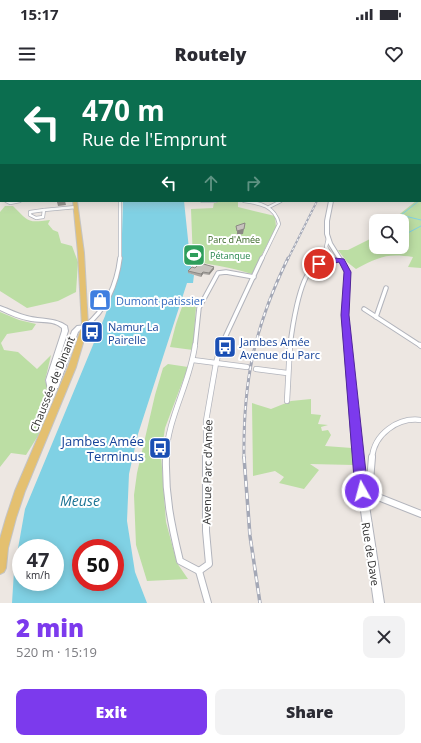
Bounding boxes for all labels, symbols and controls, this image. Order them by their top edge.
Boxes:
text: 15:17 [20,4,59,24]
text: Routely [175,42,246,66]
icon: menu [16,43,38,65]
icon: heart [383,43,405,65]
text: 470 m [82,91,165,129]
icon: left [16,96,68,148]
text: Rue de l'Emprunt [82,127,227,151]
icon: left [158,172,180,194]
icon: ahead [200,172,222,194]
icon: right [242,172,264,194]
map controls [369,214,409,254]
button: search [369,214,409,254]
park label: Parc d'Amée [208,233,260,246]
sports icon: Pétanque [181,242,207,268]
pin [302,247,336,281]
place label: Pétanque [210,249,250,262]
icon: arrive [308,253,330,275]
shop icon: Dumont patissier [87,287,113,313]
place label: Dumont patissier [116,293,205,308]
bus stop icon: Namur La Pairelle [79,319,105,345]
place label: Namur La Pairelle [108,319,159,347]
street label: Chaussée de Dinant [26,334,78,434]
bus stop icon: Jambes Amée Avenue du Parc [212,334,238,360]
place label: Jambes Amée Avenue du Parc [239,334,320,362]
street label: Avenue Parc d'Amée [199,419,215,525]
place label: Jambes Amée Terminus [60,432,144,465]
bus stop icon: Jambes Amée Terminus [147,435,173,461]
position arrow [341,470,383,512]
water label: Meuse [60,491,100,510]
street label: Rue de Dave [359,521,383,587]
speed limit sign: 50 [72,539,124,591]
text: 47 [27,546,49,573]
text: km/h [26,568,50,582]
text: 2 min [16,611,84,644]
button: close [363,616,405,658]
text: 520 m · 15:19 [16,643,97,661]
button: Exit [16,689,207,735]
button: Share [215,689,405,735]

